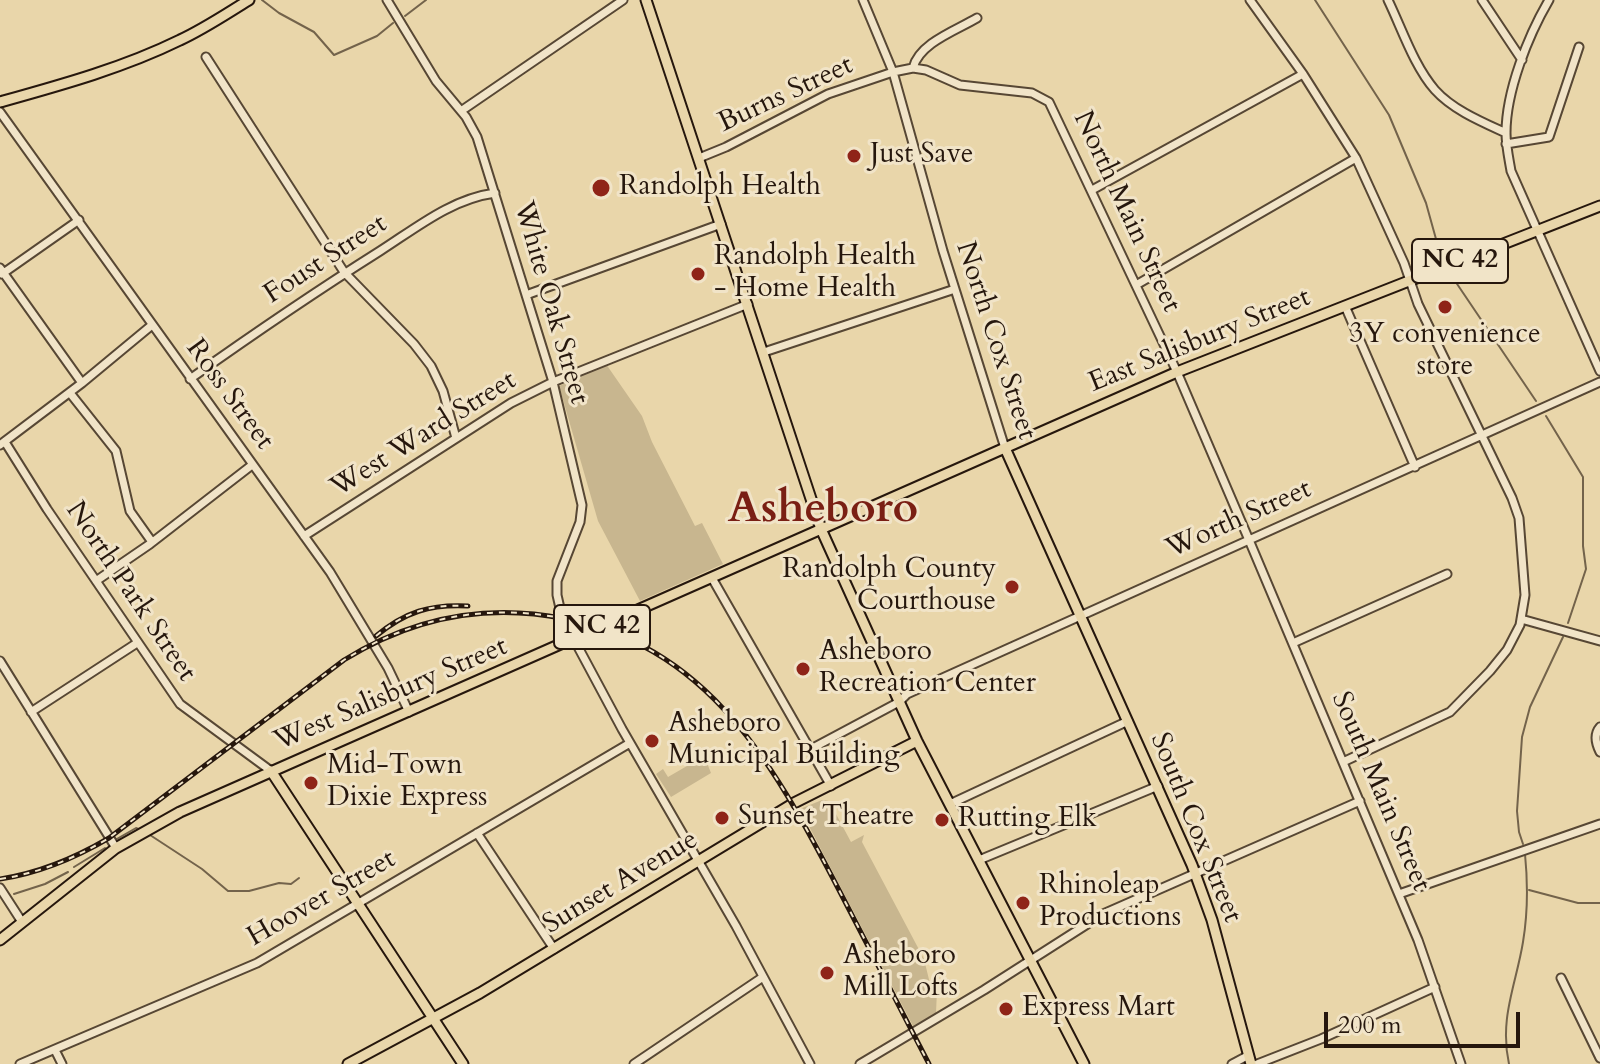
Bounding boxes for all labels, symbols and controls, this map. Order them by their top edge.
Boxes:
street label: Burns Street [713,49,859,141]
street label: North Main Street [1065,106,1187,318]
place label: Just Save [870,139,974,173]
marker: Just Save [845,147,863,165]
place label: Randolph Health [619,171,821,205]
marker: Randolph Health [590,177,612,199]
street label: White Oak Street [505,198,595,408]
street label: Foust Street [258,208,394,312]
street label: North Cox Street [947,238,1043,444]
road number: NC 42 [1412,239,1508,283]
place label: Randolph Health - Home Health [714,241,916,307]
marker: Randolph Health - Home Health [689,265,707,283]
street label: East Salisbury Street [1084,281,1316,401]
marker: 3Y convenience store [1436,298,1454,316]
place label: 3Y convenience store [1349,319,1541,385]
street label: Ross Street [178,333,280,457]
street label: West Ward Street [325,364,523,506]
street label: Worth Street [1161,473,1317,567]
district label: Asheboro [728,485,918,537]
street label: North Park Street [57,496,203,688]
place label: Randolph County Courthouse [782,554,996,620]
marker: Randolph County Courthouse [1003,578,1021,596]
road number: NC 42 [554,605,650,649]
street label: West Salisbury Street [269,631,513,759]
place label: Asheboro Recreation Center [819,636,1036,702]
marker: Asheboro Recreation Center [794,660,812,678]
street label: South Main Street [1323,687,1437,897]
place label: Asheboro Municipal Building [668,708,900,774]
street label: South Cox Street [1142,728,1248,928]
marker: Asheboro Municipal Building [643,732,661,750]
place label: Mid-Town Dixie Express [327,750,487,816]
marker: Mid-Town Dixie Express [302,774,320,792]
place label: Sunset Theatre [738,801,914,835]
place label: Rutting Elk [958,803,1097,837]
marker: Sunset Theatre [713,809,731,827]
marker: Rutting Elk [933,811,951,829]
street label: Sunset Avenue [538,824,704,942]
street label: Hoover Street [242,843,402,955]
place label: Rhinoleap Productions [1039,870,1181,936]
marker: Rhinoleap Productions [1014,894,1032,912]
place label: Asheboro Mill Lofts [843,940,958,1006]
marker: Asheboro Mill Lofts [818,964,836,982]
place label: Express Mart [1022,992,1175,1026]
scale bar [1328,996,1524,1046]
marker: Express Mart [997,1000,1015,1018]
text: 200 m [1338,1009,1402,1042]

